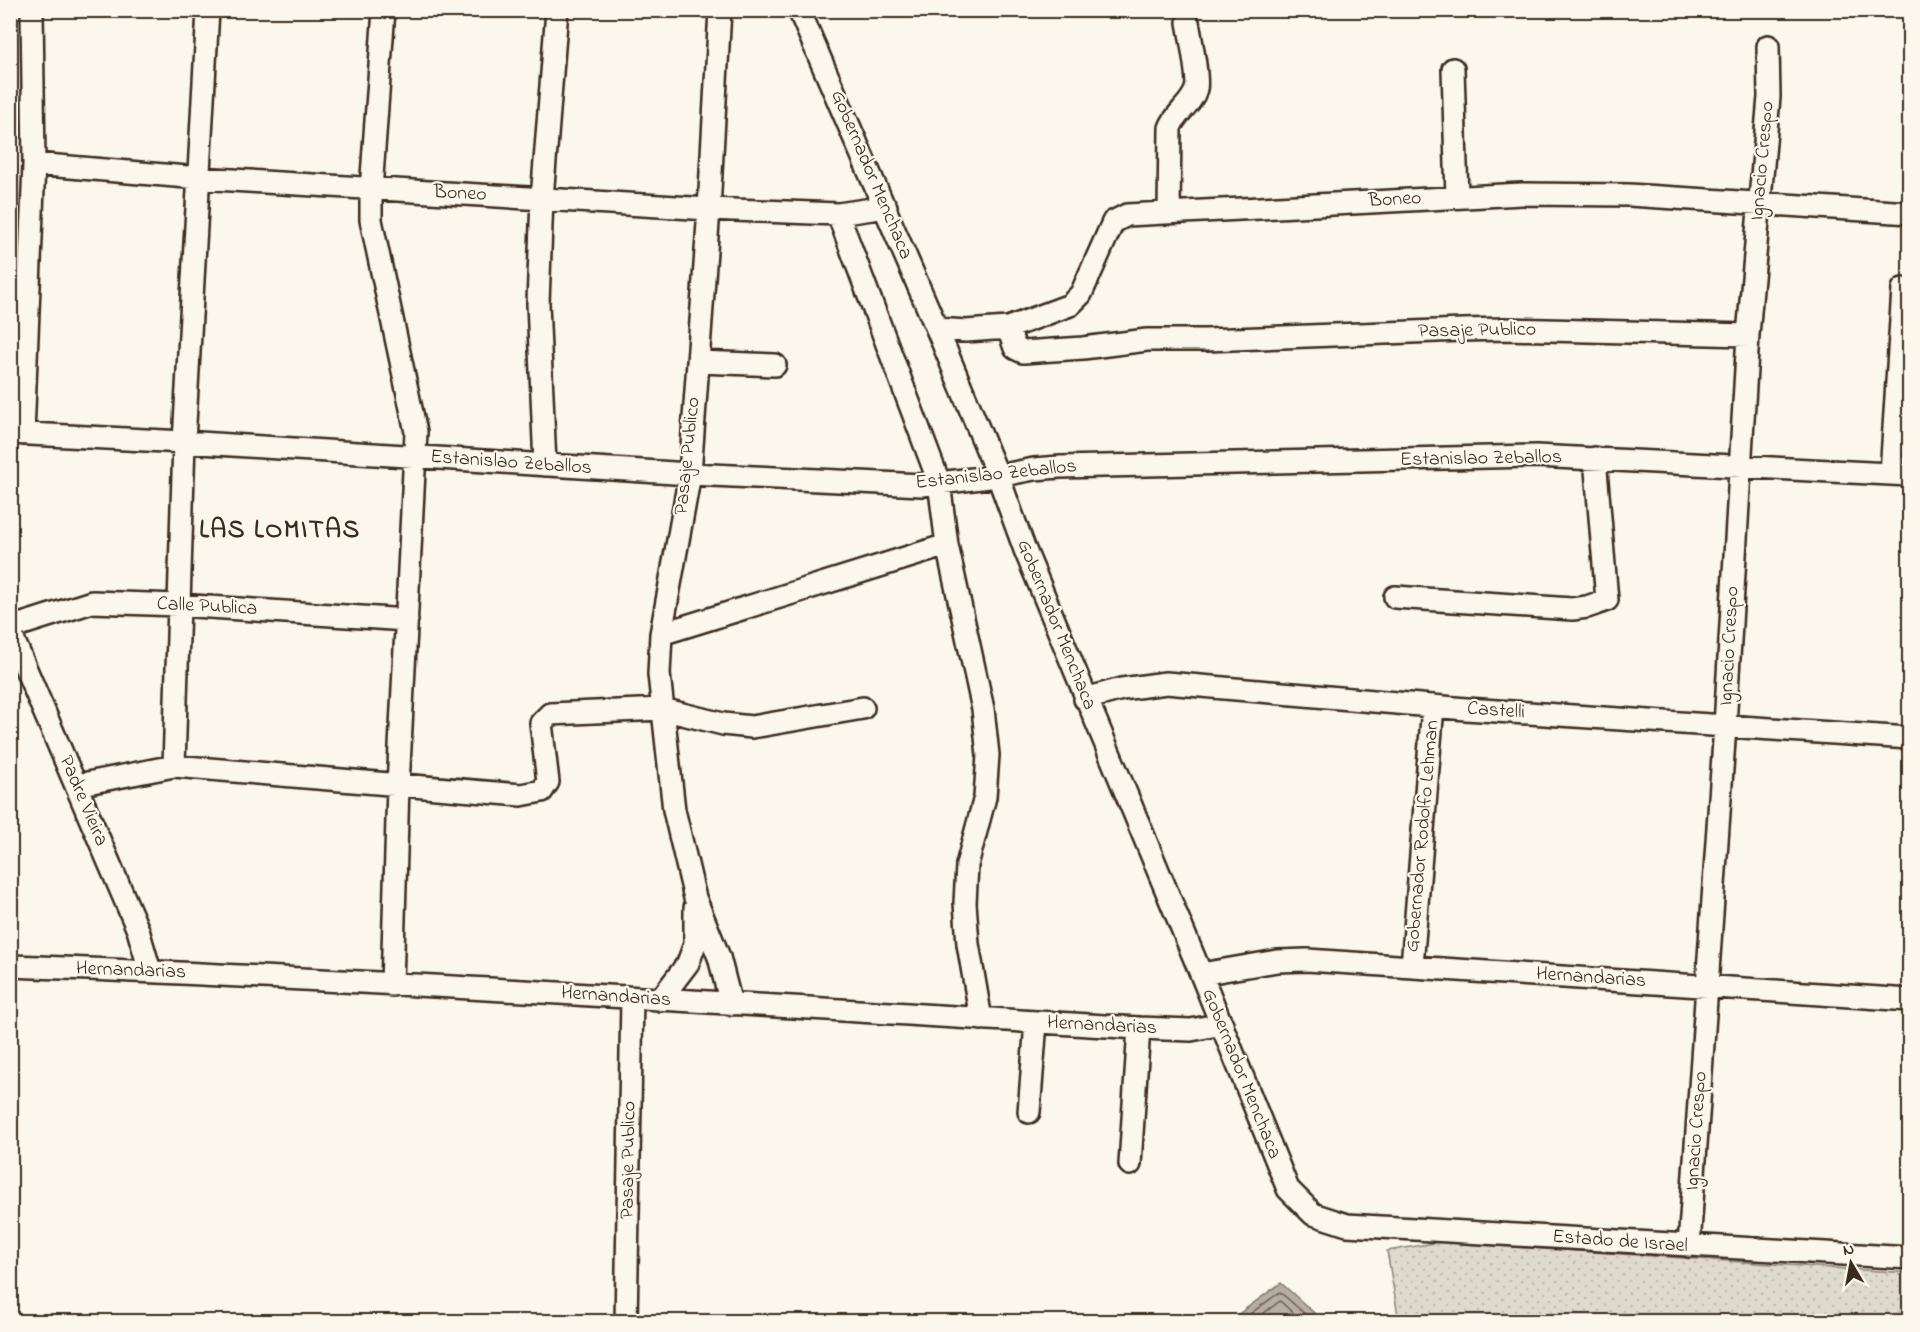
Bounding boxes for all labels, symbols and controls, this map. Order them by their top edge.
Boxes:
street label: Gobernador Menchaca [822,86,920,264]
street label: Ignacio Crespo [1743,100,1784,222]
street label: Boneo [432,178,487,210]
street label: Boneo [1367,184,1422,216]
street label: Pasaje Publico [1418,315,1536,347]
street label: Pasaje Publico [667,396,709,516]
street label: Estanislao Zeballos [429,443,593,483]
street label: Estanislao Zeballos [1400,443,1562,475]
street label: Estanislao Zeballos [914,452,1078,498]
district label: LAS LOMITAS [199,512,361,550]
street label: Gobernador Menchaca [1009,535,1103,715]
street label: Ignacio Crespo [1712,585,1749,707]
street label: Calle Publica [156,590,258,624]
street label: Castelli [1466,695,1526,727]
street label: Gobernador Rodolfo Lehman [1398,719,1448,953]
street label: Padre Vieira [51,751,115,851]
street label: Hernandarias [75,955,187,987]
street label: Hernandarias [1535,960,1647,996]
street label: Hernandarias [560,979,672,1015]
street label: Gobernador Menchaca [1194,984,1288,1164]
street label: Hernandarias [1046,1009,1158,1043]
street label: Ignacio Crespo [1678,1070,1717,1192]
street label: Pasaje Publico [613,1101,645,1219]
street label: Estado de Israel [1551,1223,1689,1261]
north arrow [1821,1233,1881,1293]
text: N [1841,1237,1856,1263]

